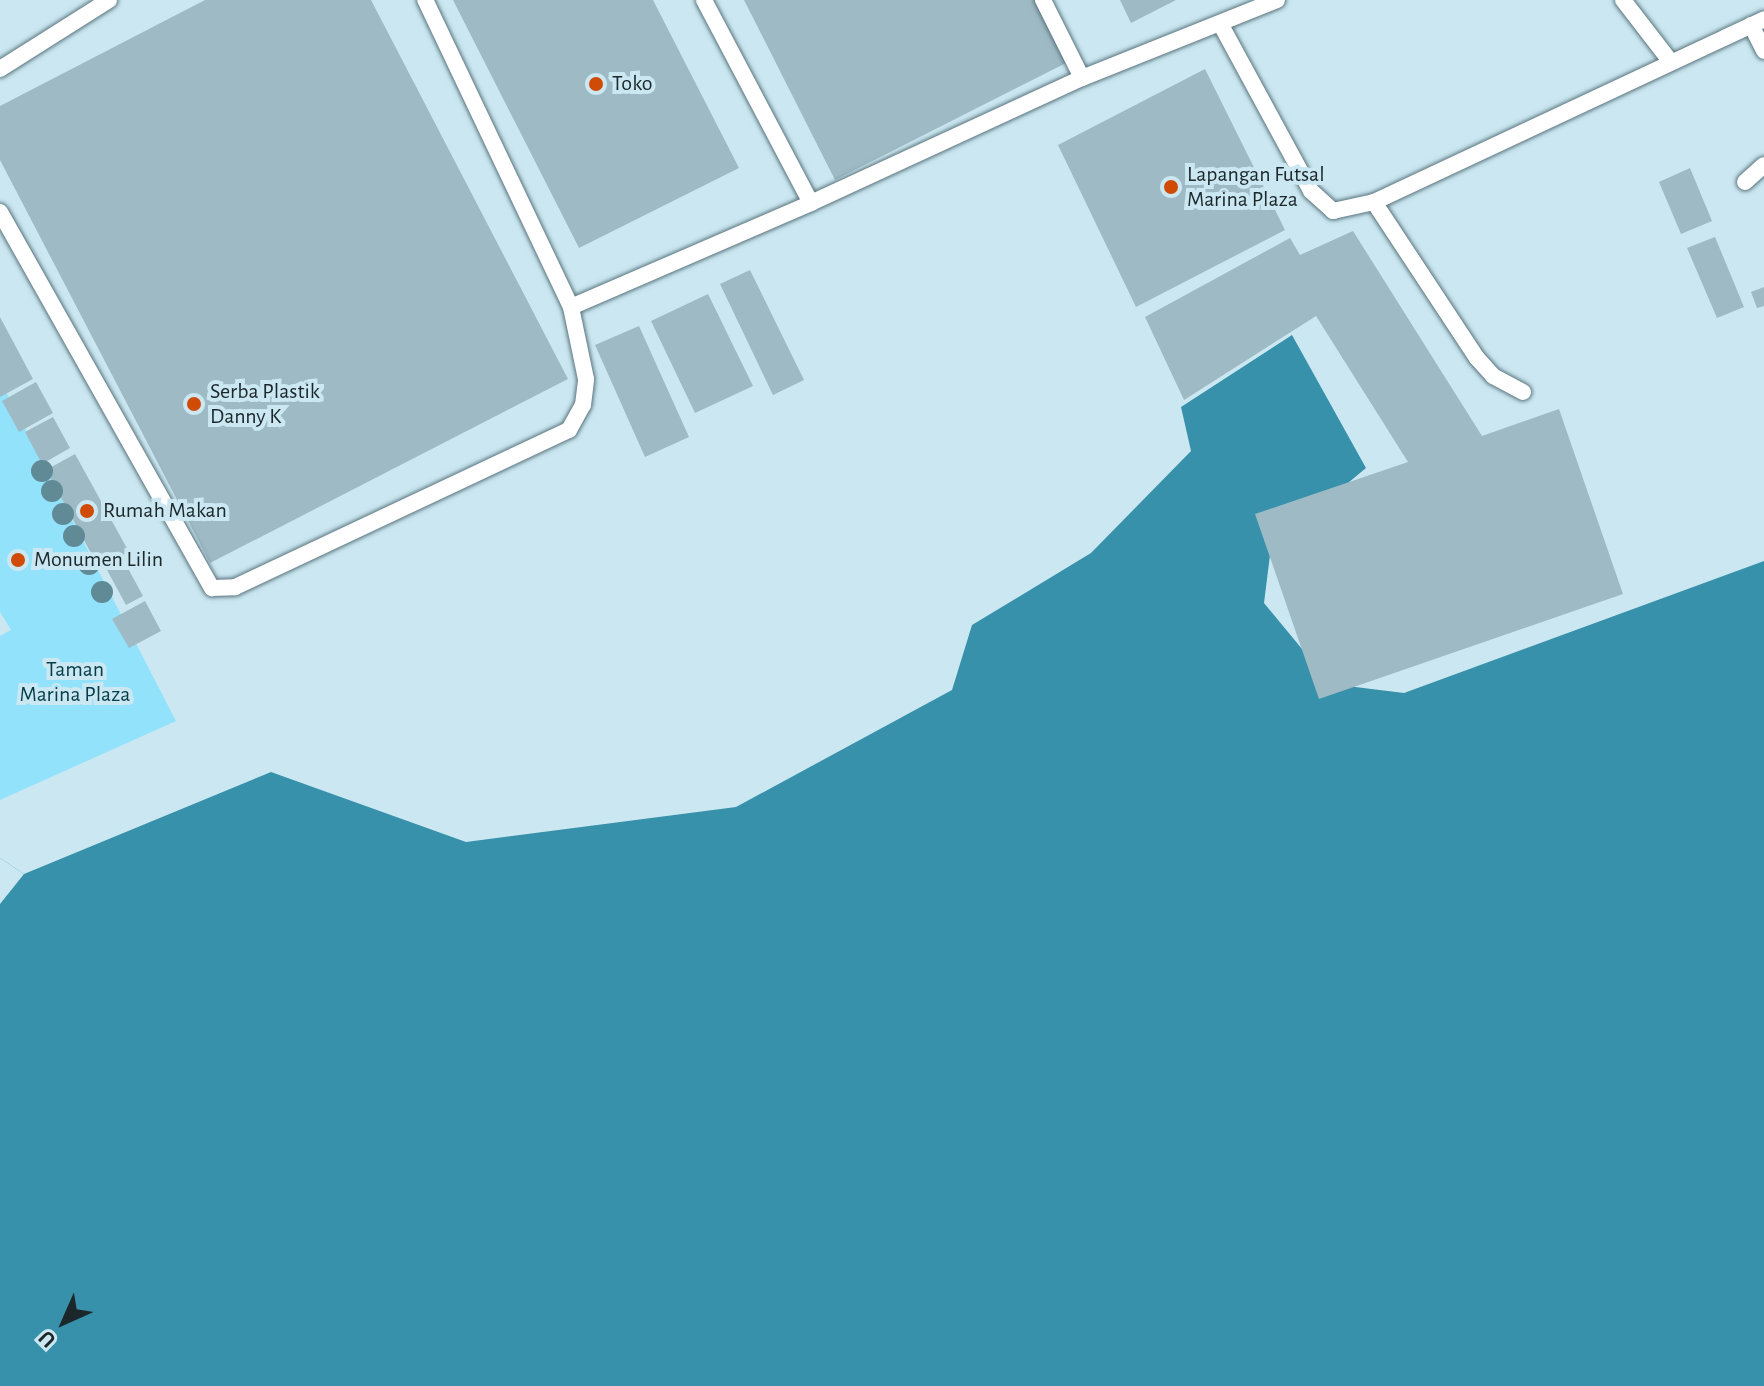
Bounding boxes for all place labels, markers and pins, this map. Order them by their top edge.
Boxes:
place label: Toko [612,71,653,97]
marker: Toko [587,75,605,93]
place label: Lapangan Futsal Marina Plaza [1187,161,1325,212]
marker: Lapangan Futsal Marina Plaza [1162,178,1180,196]
place label: Serba Plastik Danny K [210,378,320,430]
marker: Serba Plastik Danny K [185,395,203,413]
place label: Rumah Makan [103,498,227,524]
marker: Rumah Makan [78,502,96,520]
place label: Monumen Lilin [34,547,163,573]
marker: Monumen Lilin [9,551,27,569]

